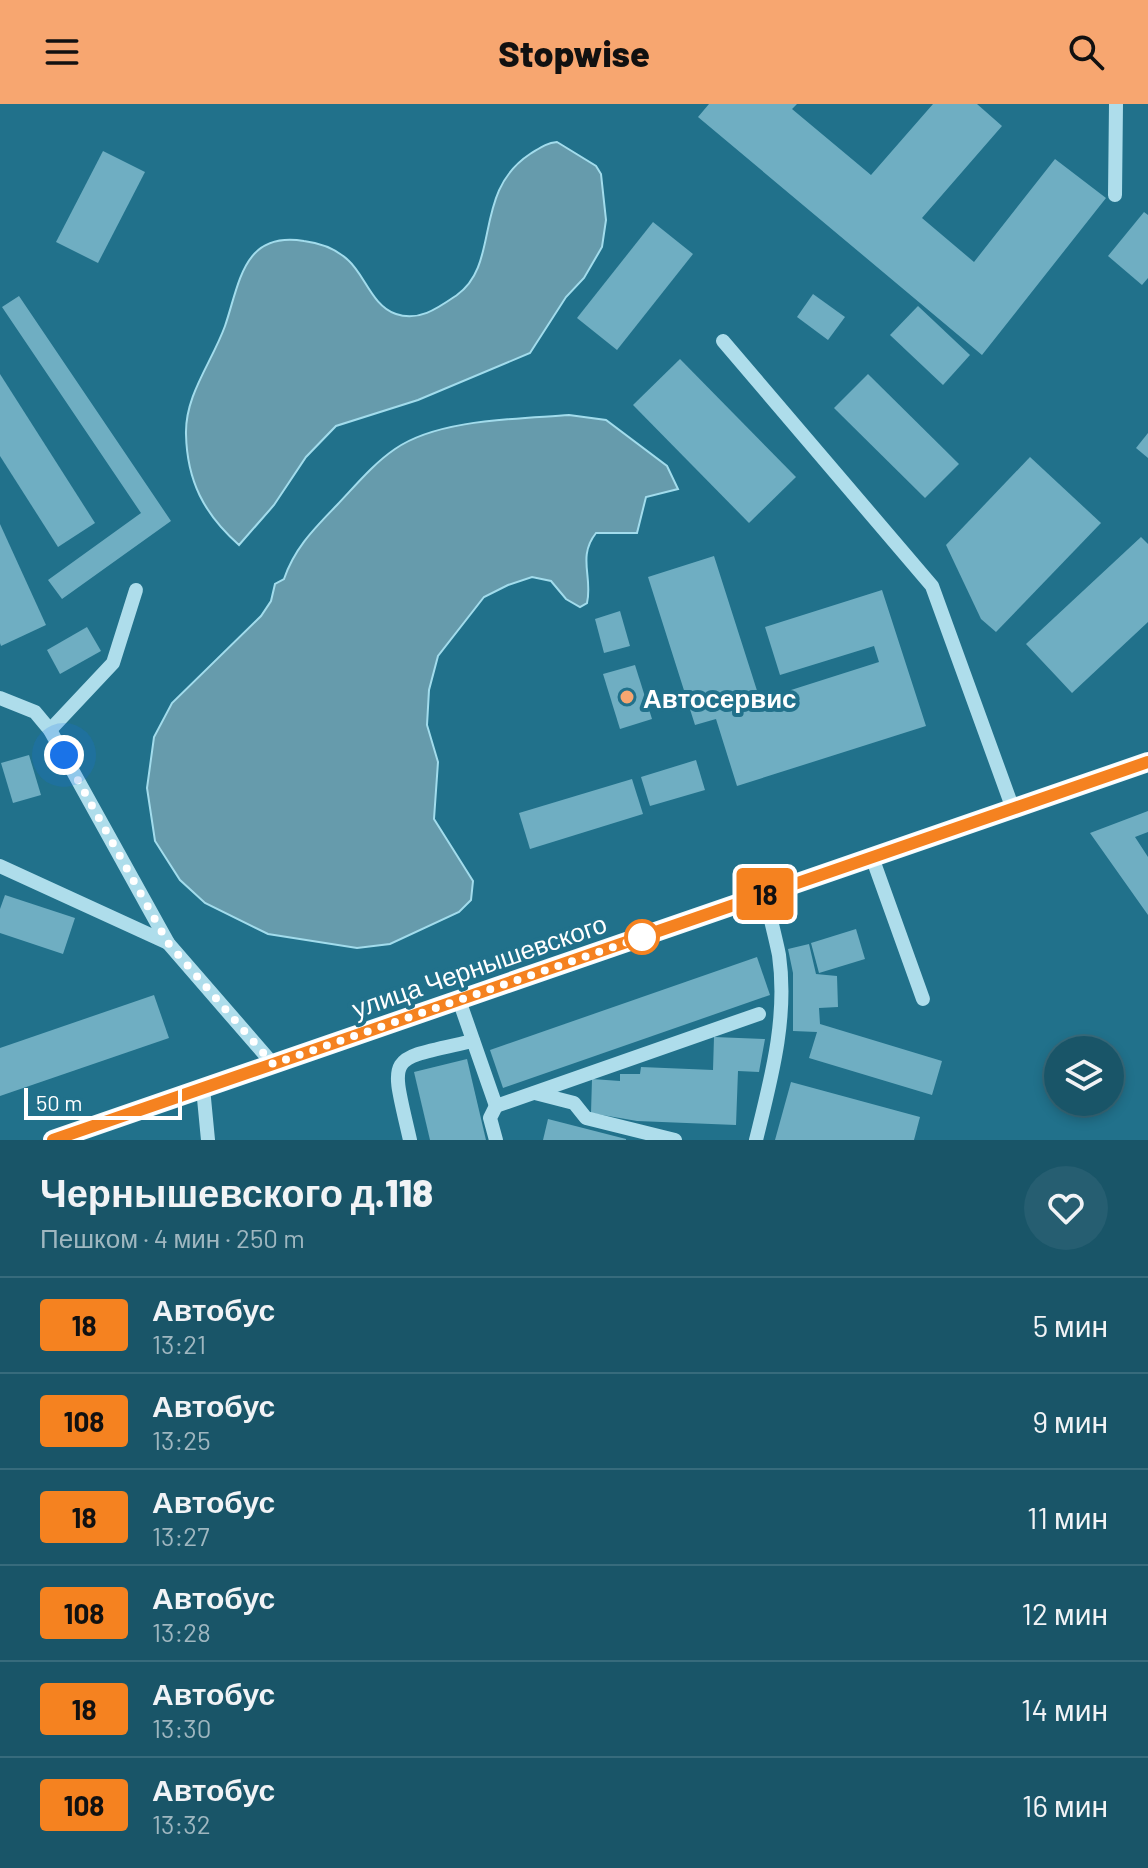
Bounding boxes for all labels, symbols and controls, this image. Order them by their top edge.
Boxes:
icon: menu [40,30,84,74]
icon: search [1064,30,1108,74]
text: Stopwise [498,31,650,74]
place label: Автосервис [643,682,797,713]
marker: Автосервис [618,688,636,706]
your location [44,735,84,775]
line badge: 18 [729,868,801,920]
text: 18 [752,877,778,911]
street label: улица Чернышевского [348,907,610,1023]
unlabelled marker [625,920,659,954]
map controls [1044,1036,1124,1116]
button: layers [1044,1036,1124,1116]
scale bar [24,1084,182,1120]
text: 50 m [36,1089,82,1115]
button: heart [1024,1166,1108,1250]
text: Чернышевского д.118 [40,1169,433,1215]
text: Пешком · 4 мин · 250 m [40,1222,305,1253]
text: Автобус [152,1291,275,1327]
text: 5 мин [1033,1307,1108,1343]
text: 18 [71,1308,97,1342]
text: 13:21 [152,1328,206,1359]
text: Автобус [152,1387,275,1423]
text: 9 мин [1032,1403,1108,1439]
text: 108 [63,1404,105,1438]
text: 13:25 [152,1424,211,1455]
text: Автобус [152,1483,275,1519]
text: 11 мин [1027,1499,1108,1535]
text: 18 [71,1500,97,1534]
text: 13:27 [152,1520,210,1551]
text: Автобус [152,1579,275,1615]
text: 12 мин [1021,1595,1108,1631]
text: 108 [63,1596,105,1630]
text: 13:28 [152,1616,211,1647]
text: Автобус [152,1675,275,1711]
text: 14 мин [1021,1691,1108,1727]
text: 18 [71,1692,97,1726]
text: 13:30 [152,1712,211,1743]
text: Автобус [152,1771,275,1807]
text: 16 мин [1022,1787,1108,1823]
text: 108 [63,1788,105,1822]
text: 13:32 [152,1808,211,1839]

